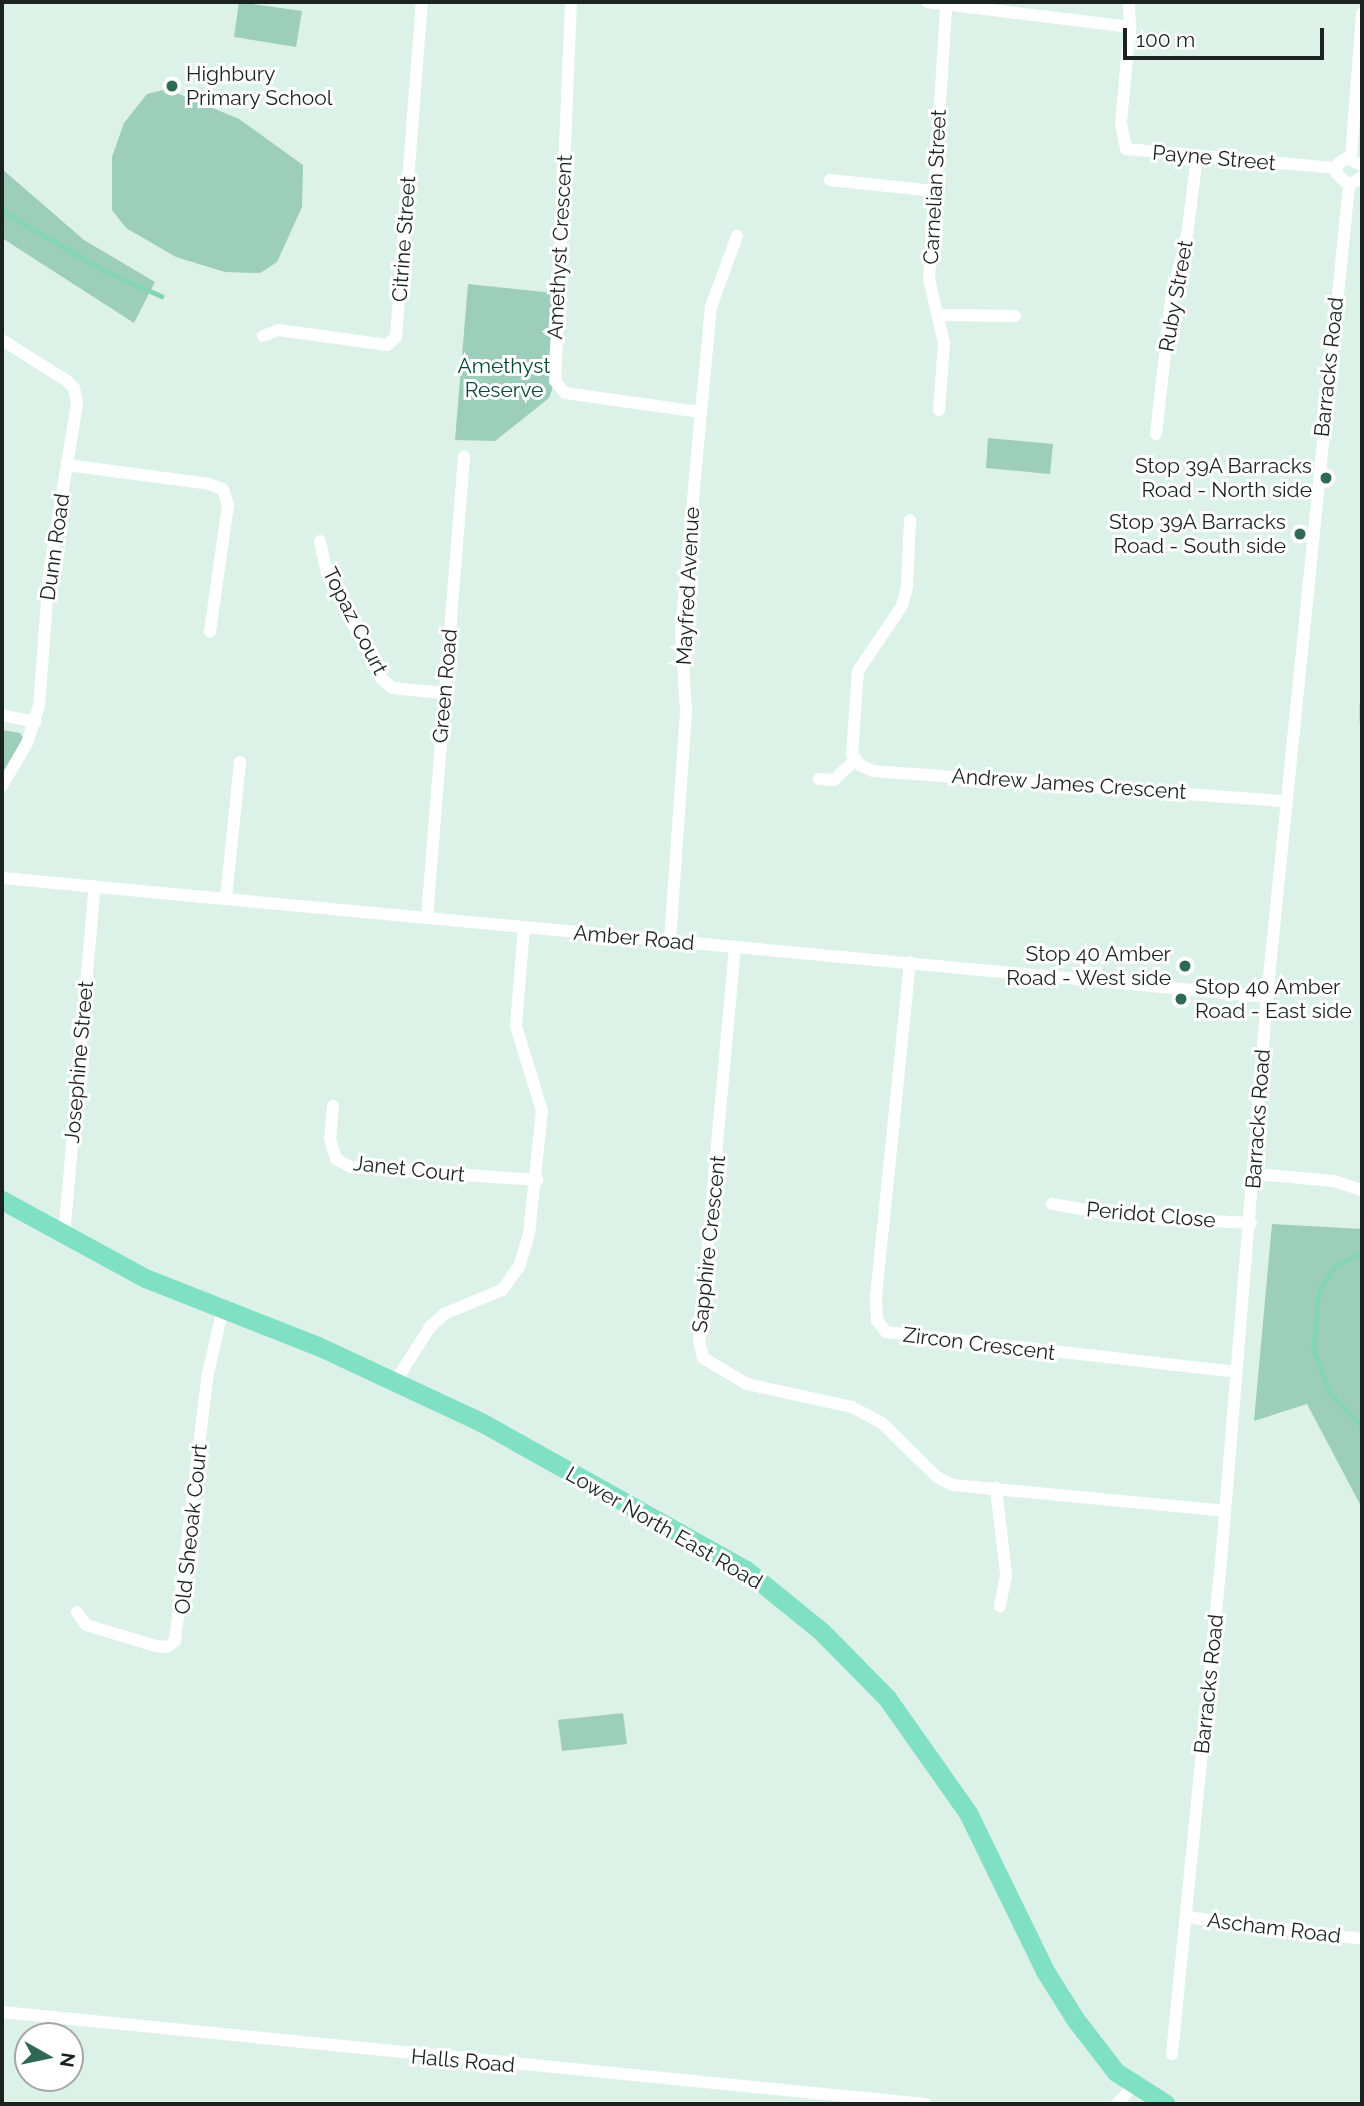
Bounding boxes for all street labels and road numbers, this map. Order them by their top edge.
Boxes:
street label: Carnelian Street [918,109,952,265]
street label: Payne Street [1151,140,1277,176]
street label: Amethyst Crescent [543,154,577,340]
street label: Citrine Street [387,175,421,303]
street label: Ruby Street [1154,238,1198,354]
street label: Barracks Road [1309,296,1349,438]
street label: Dunn Road [35,492,75,602]
street label: Mayfred Avenue [671,506,705,666]
street label: Topaz Court [317,563,393,679]
street label: Green Road [427,628,463,744]
street label: Andrew James Crescent [950,763,1188,805]
street label: Amber Road [572,920,696,956]
street label: Josephine Street [59,980,99,1144]
street label: Barracks Road [1241,1048,1275,1190]
street label: Janet Court [352,1151,466,1187]
street label: Sapphire Crescent [687,1154,731,1334]
street label: Peridot Close [1085,1197,1217,1233]
street label: Zircon Crescent [901,1322,1057,1366]
street label: Old Sheoak Court [170,1442,212,1616]
street label: Lower North East Road [561,1461,767,1595]
street label: Barracks Road [1189,1613,1229,1755]
street label: Ascham Road [1206,1907,1342,1949]
street label: Halls Road [410,2044,516,2078]

